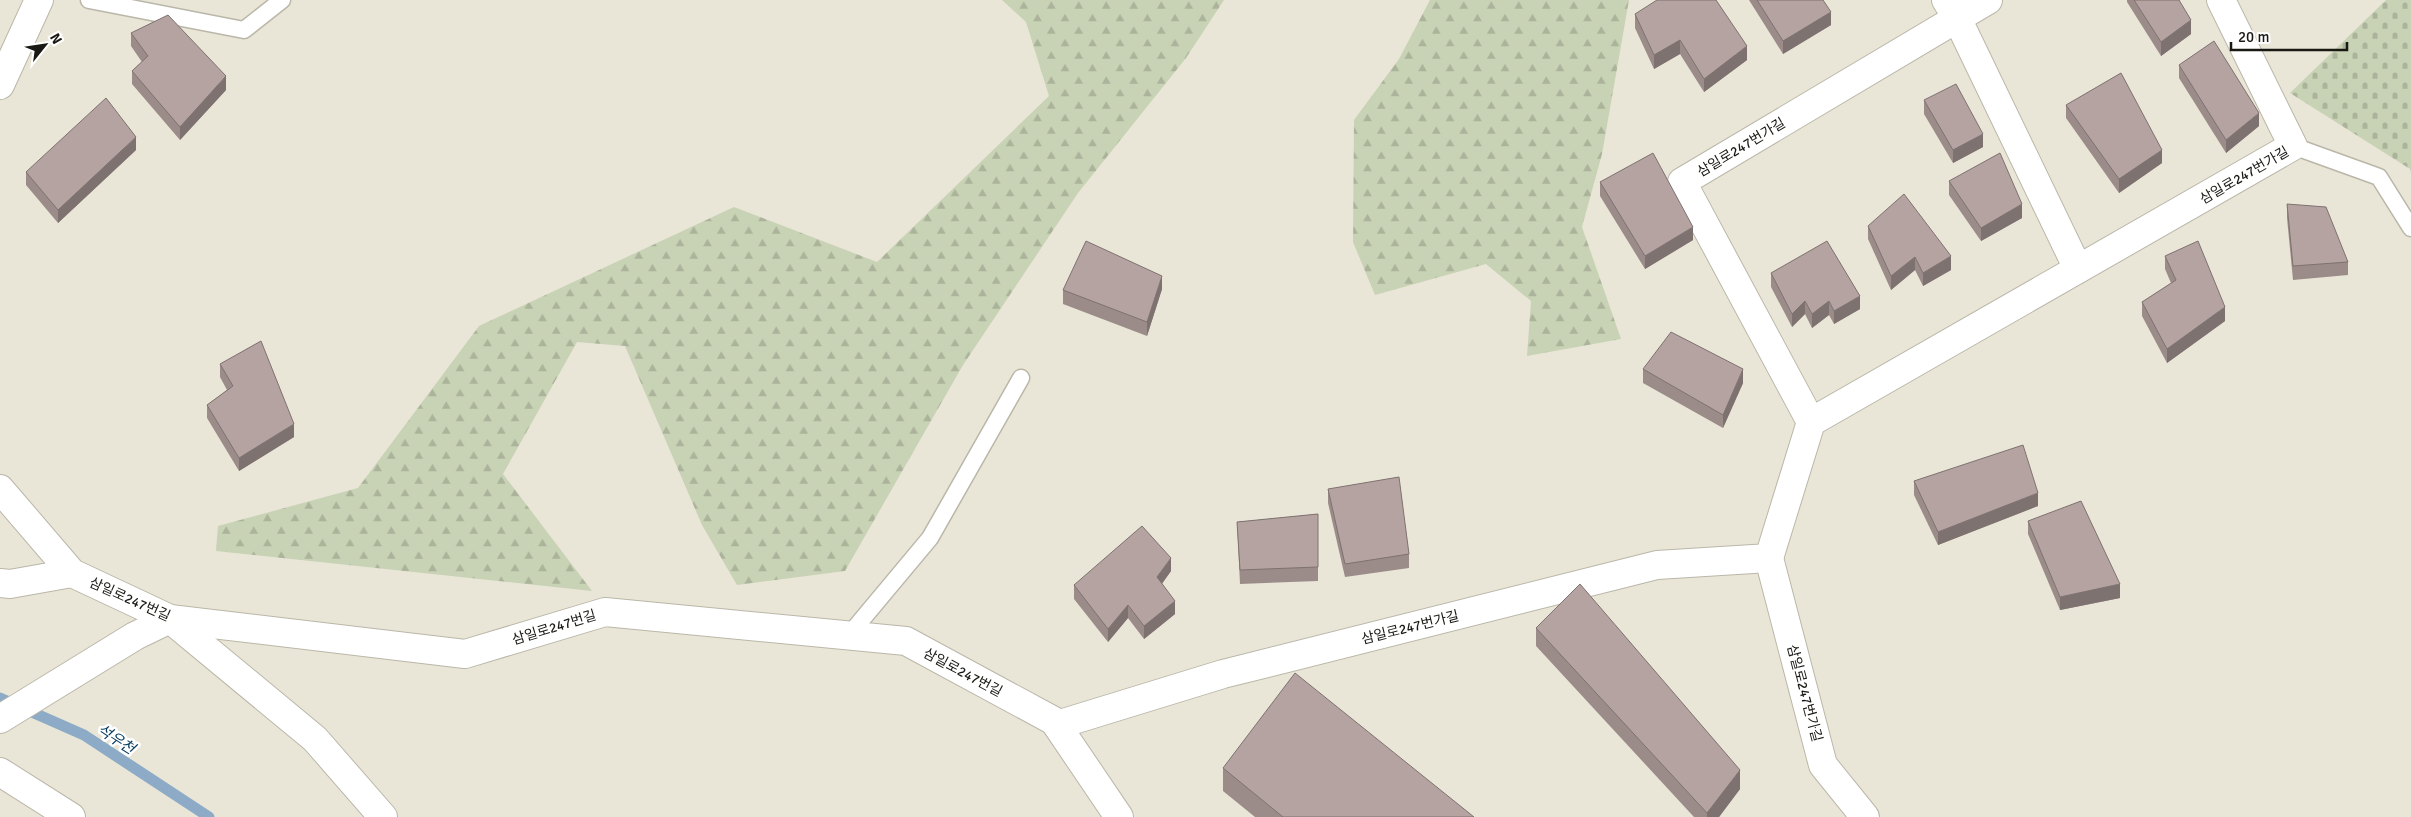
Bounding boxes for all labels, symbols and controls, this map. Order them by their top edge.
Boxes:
north arrow [20,20,70,70]
scale bar [2231,20,2347,52]
text: 20 m [2238,28,2269,46]
text: N [46,30,66,47]
street label: 삼일로247번가길 [1694,114,1788,180]
street label: 삼일로247번가길 [2197,143,2292,208]
street label: 삼일로247번길 [87,574,173,625]
street label: 삼일로247번길 [510,607,598,648]
street label: 삼일로247번가길 [1360,607,1461,648]
street label: 삼일로247번가길 [1783,643,1826,744]
street label: 삼일로247번길 [920,644,1005,700]
water label: 석우천 [94,720,140,759]

